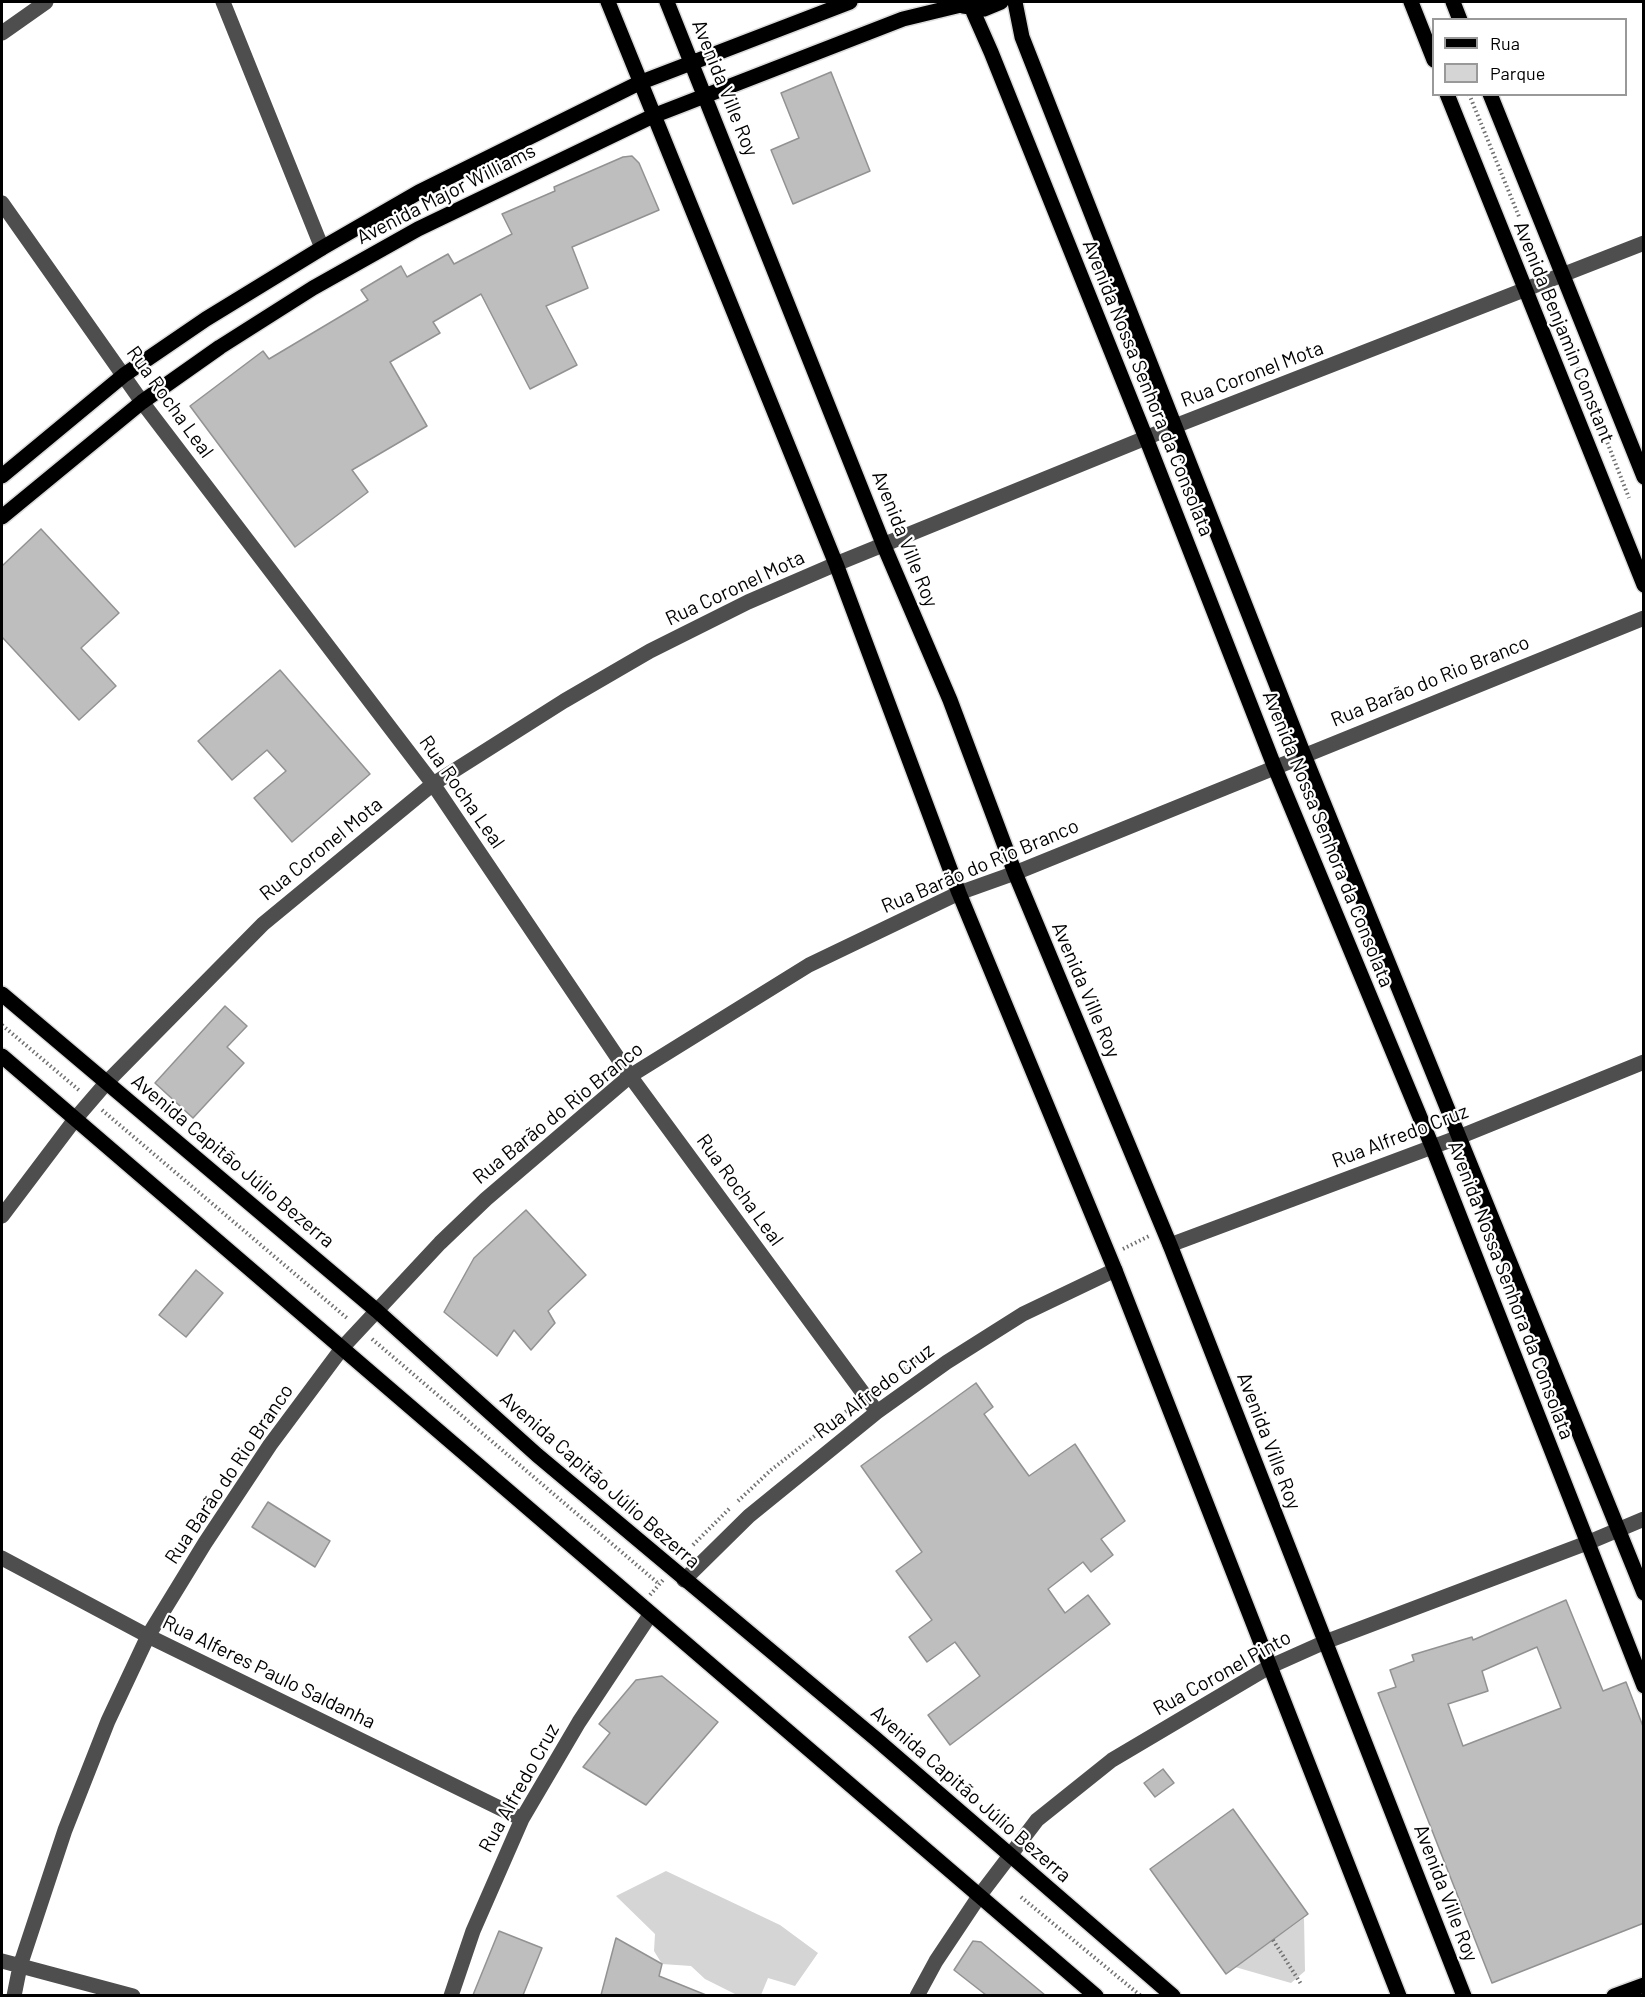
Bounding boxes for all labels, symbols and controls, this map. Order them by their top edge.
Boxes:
street label: Avenida Ville Roy [687,16,763,160]
legend [1432,18,1627,96]
text: Rua [1490,32,1520,54]
text: Parque [1490,62,1545,84]
street label: Avenida Major Williams [353,139,539,249]
street label: Avenida Benjamin Constant [1509,218,1619,446]
street label: Avenida Nossa Senhora da Consolata [1077,236,1219,540]
street label: Rua Coronel Mota [1177,336,1327,412]
street label: Rua Rocha Leal [121,341,219,463]
street label: Avenida Ville Roy [867,467,943,611]
street label: Rua Coronel Mota [662,545,808,631]
street label: Rua Barão do Rio Branco [1327,630,1533,732]
street label: Avenida Nossa Senhora da Consolata [1257,687,1399,991]
street label: Rua Rocha Leal [414,731,510,853]
street label: Rua Coronel Mota [255,792,387,906]
street label: Rua Barão do Rio Branco [878,814,1082,918]
street label: Avenida Ville Roy [1047,919,1125,1061]
street label: Rua Barão do Rio Branco [468,1037,648,1189]
street label: Avenida Capitão Júlio Bezerra [127,1069,339,1253]
street label: Rua Alfredo Cruz [1329,1099,1471,1173]
street label: Rua Rocha Leal [691,1129,789,1251]
street label: Avenida Nossa Senhora da Consolata [1443,1137,1579,1443]
street label: Rua Alfredo Cruz [809,1338,939,1444]
street label: Avenida Ville Roy [1232,1369,1306,1513]
street label: Rua Barão do Rio Branco [160,1379,298,1569]
street label: Avenida Capitão Júlio Bezerra [495,1386,705,1574]
street label: Rua Alferes Paulo Saldanha [159,1610,379,1734]
street label: Rua Coronel Pinto [1149,1625,1295,1721]
street label: Avenida Capitão Júlio Bezerra [866,1700,1076,1888]
street label: Rua Alfredo Cruz [474,1719,564,1857]
street label: Avenida Ville Roy [1409,1821,1483,1965]

